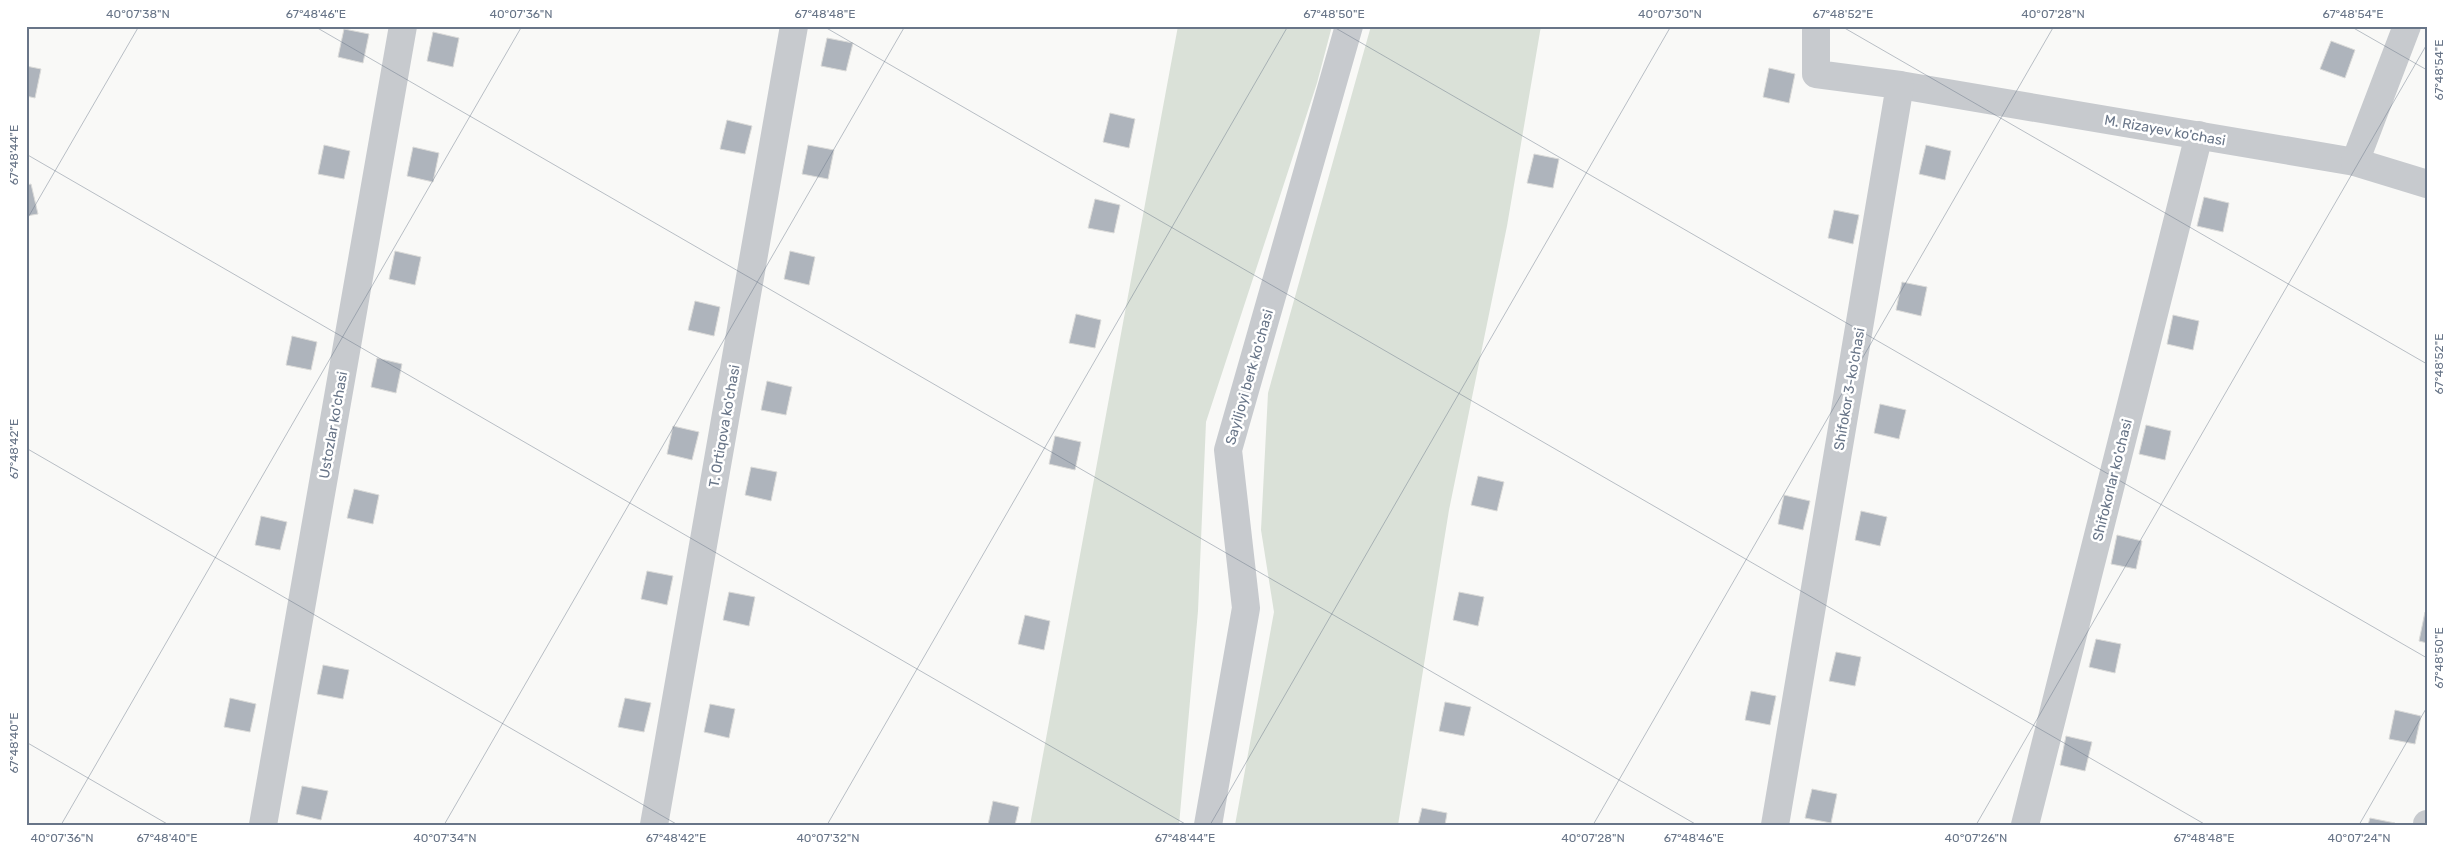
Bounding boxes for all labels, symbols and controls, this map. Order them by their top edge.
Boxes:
text: 40°07'38"N [106,7,170,21]
text: 67°48'46"E [286,7,346,21]
text: 40°07'36"N [490,7,552,21]
text: 67°48'48"E [794,7,856,21]
text: 67°48'50"E [1303,7,1365,21]
text: 40°07'30"N [1638,7,1702,21]
text: 67°48'52"E [1813,7,1873,21]
text: 40°07'28"N [2021,7,2085,21]
text: 67°48'54"E [2323,7,2383,21]
text: 67°48'54"E [2432,40,2446,100]
street label: M. Rizayev ko'chasi [2103,111,2227,150]
text: 67°48'44"E [7,125,21,185]
street label: Sayiljoyi berk ko'chasi [1222,307,1277,447]
street label: Shifokor 3-ko'chasi [1830,326,1869,452]
text: 67°48'52"E [2432,334,2446,394]
street label: T. Ortiqova ko'chasi [705,363,744,489]
street label: Ustozlar ko'chasi [316,370,351,480]
street label: Shifokorlar ko'chasi [2089,417,2136,543]
text: 67°48'42"E [7,419,21,479]
text: 67°48'50"E [2432,627,2446,689]
text: 67°48'40"E [7,712,21,774]
text: 40°07'36"N [31,831,93,845]
text: 67°48'40"E [136,831,198,845]
text: 40°07'34"N [413,831,477,845]
text: 67°48'42"E [646,831,706,845]
text: 40°07'32"N [796,831,860,845]
text: 67°48'44"E [1155,831,1215,845]
text: 40°07'28"N [1561,831,1625,845]
text: 67°48'46"E [1664,831,1724,845]
text: 40°07'26"N [1945,831,2007,845]
text: 67°48'48"E [2173,831,2235,845]
text: 40°07'24"N [2327,831,2391,845]

